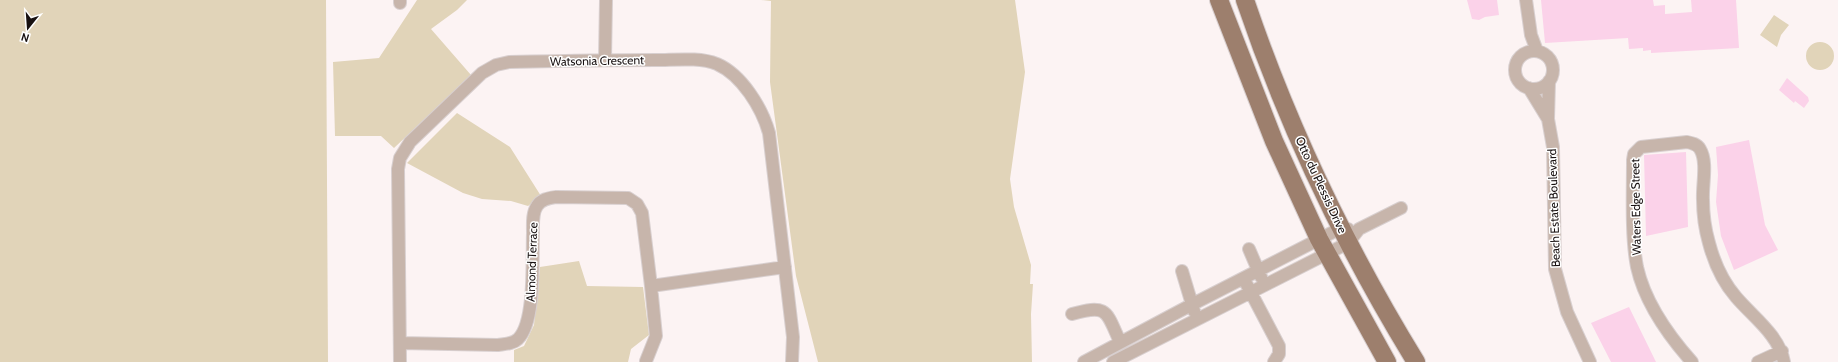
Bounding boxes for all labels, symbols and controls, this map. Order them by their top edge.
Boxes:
north arrow [8,8,48,48]
text: N [19,30,31,45]
street label: Watsonia Crescent [550,52,644,69]
street label: Otto du Plessis Drive [1292,134,1350,236]
street label: Beach Estate Boulevard [1544,148,1563,268]
street label: Waters Edge Street [1627,158,1644,256]
street label: Almond Terrace [523,222,540,302]

